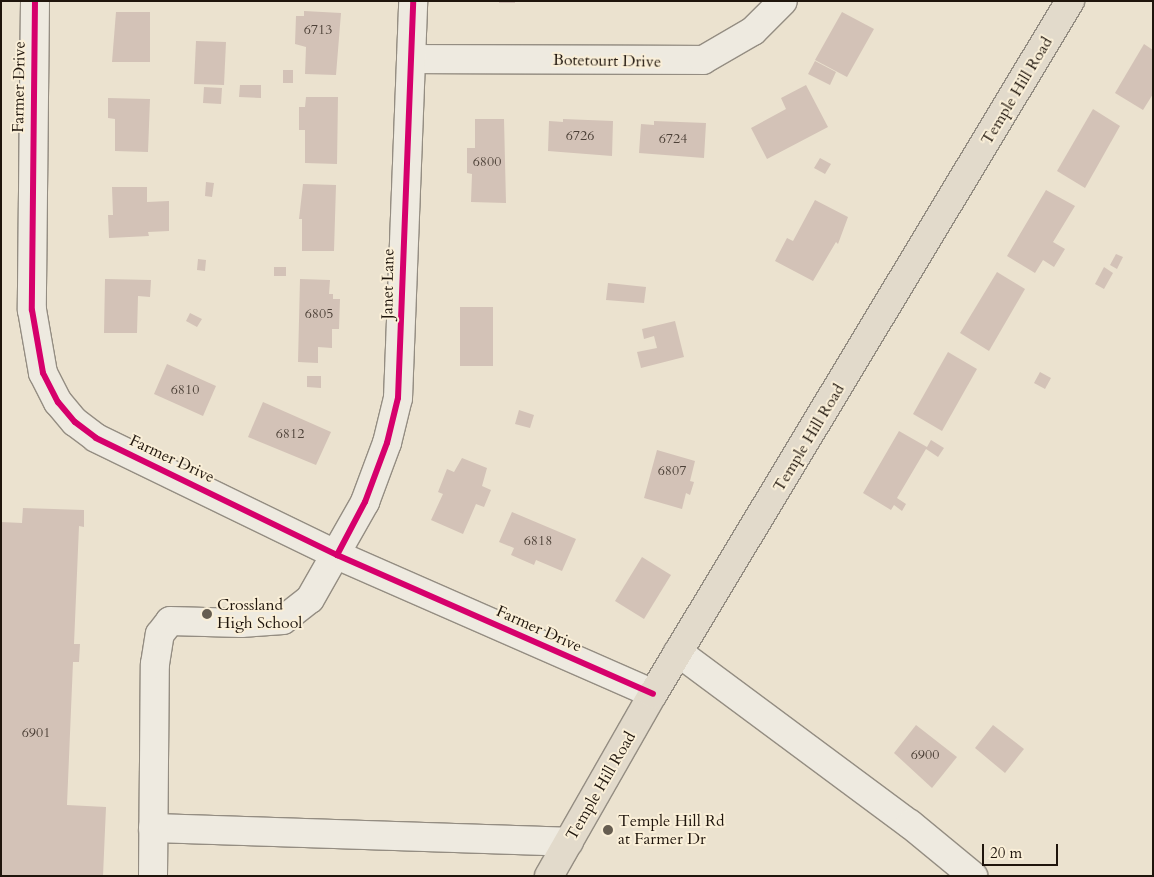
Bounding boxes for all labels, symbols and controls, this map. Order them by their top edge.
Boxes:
house number: 6713 [304,22,332,38]
street label: Temple Hill Road [977,34,1057,148]
street label: Farmer Drive [9,41,29,133]
street label: Botetourt Drive [553,50,661,72]
house number: 6726 [566,128,594,144]
house number: 6724 [659,131,687,147]
house number: 6800 [473,154,501,170]
street label: Janet Lane [378,248,398,320]
house number: 6805 [305,306,333,322]
street label: Temple Hill Road [769,381,849,495]
house number: 6810 [171,382,199,398]
house number: 6812 [276,426,304,442]
street label: Farmer Drive [126,431,218,487]
house number: 6807 [658,463,686,479]
house number: 6818 [524,533,552,549]
place label: Crossland High School [217,595,302,633]
street label: Farmer Drive [493,602,585,656]
marker: Crossland High School [201,608,213,620]
house number: 6901 [22,725,50,741]
street label: Temple Hill Road [562,728,640,844]
house number: 6900 [911,747,939,763]
place label: Temple Hill Rd at Farmer Dr [618,811,725,849]
marker: Temple Hill Rd at Farmer Dr [602,824,614,836]
scale bar [984,834,1060,866]
text: 20 m [990,843,1022,863]

